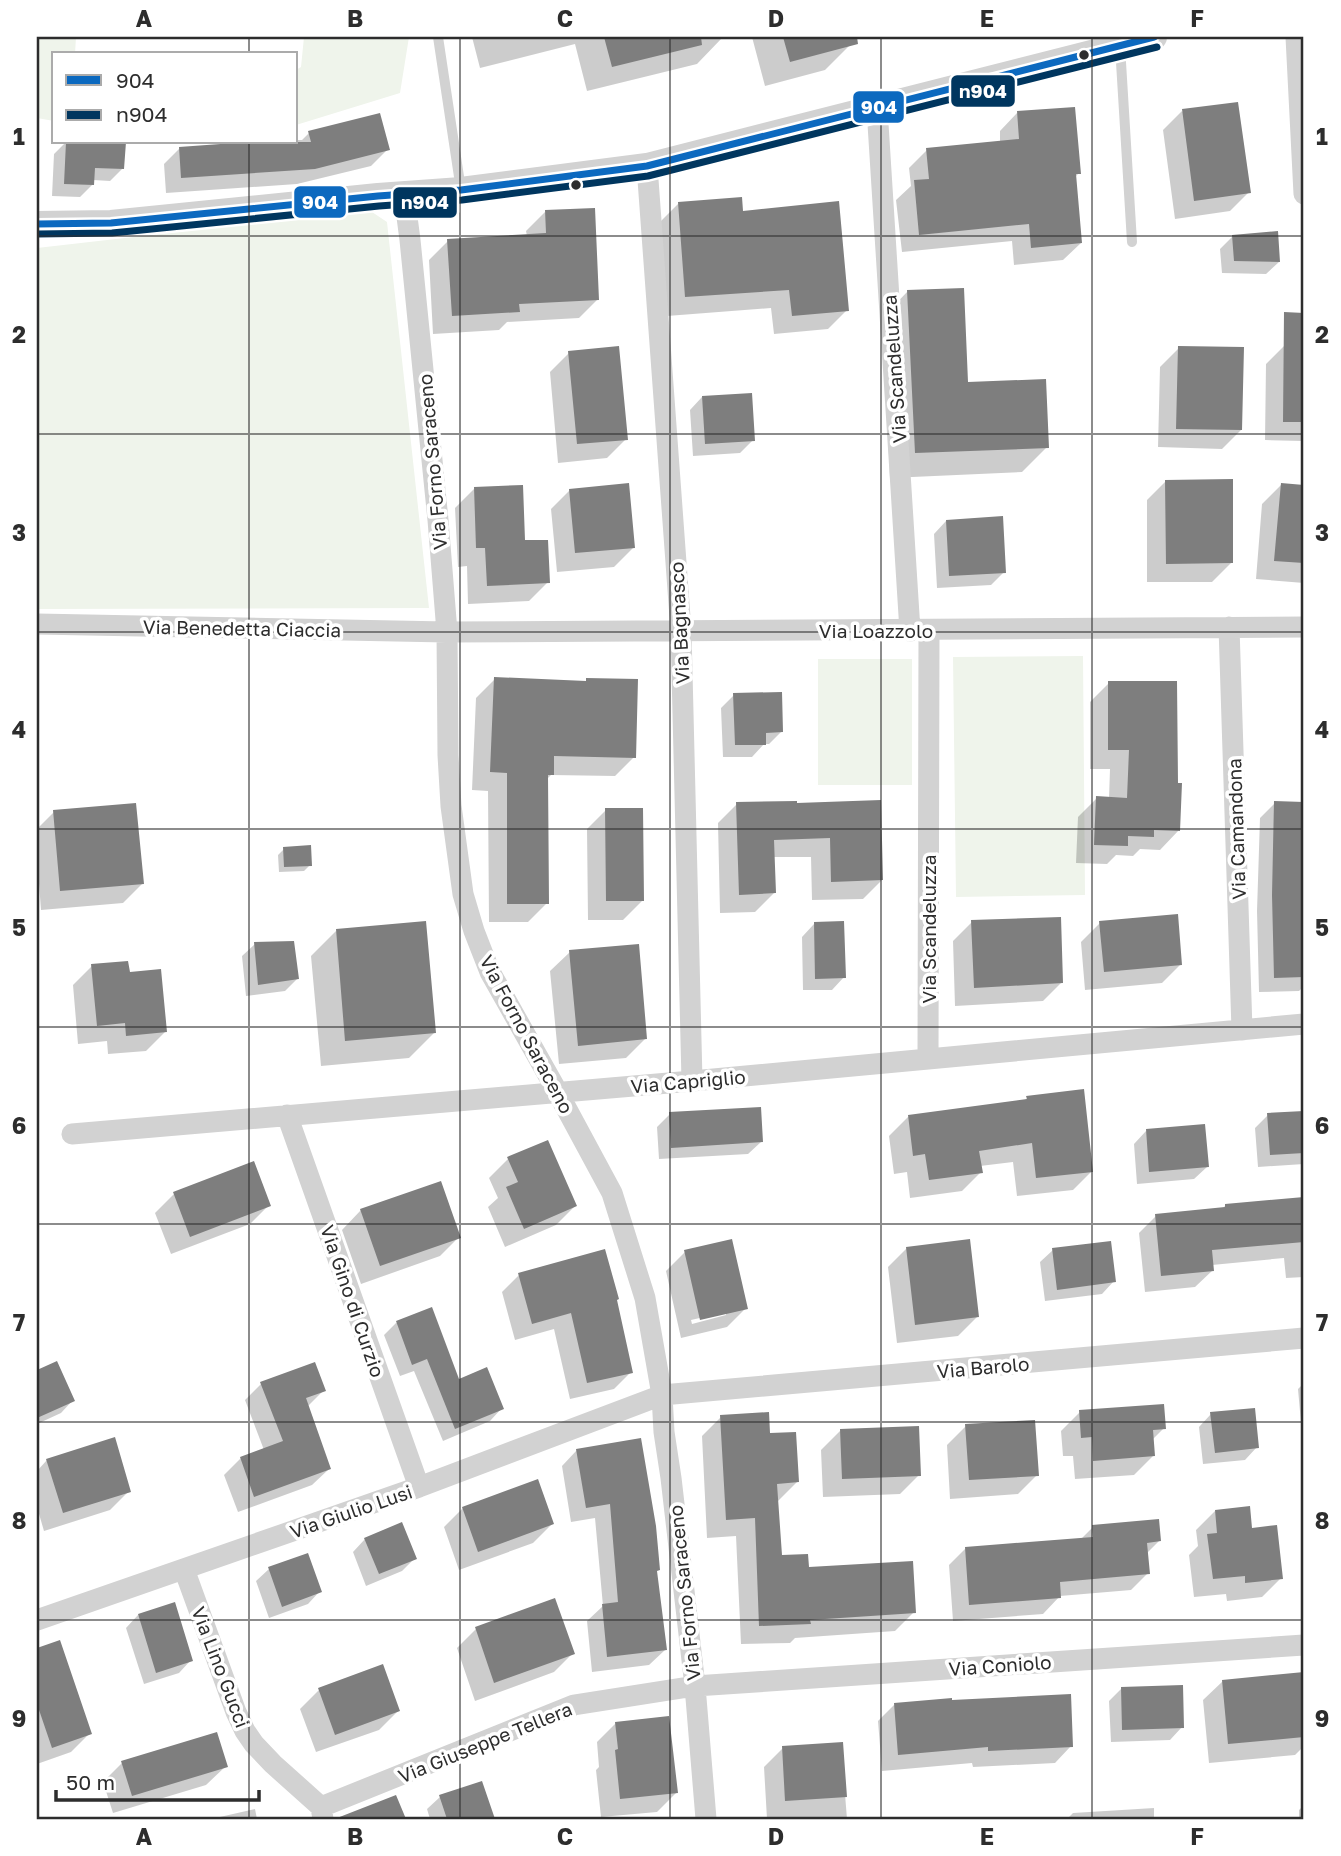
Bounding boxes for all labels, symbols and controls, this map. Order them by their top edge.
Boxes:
text: A [136,4,153,32]
text: B [347,4,363,32]
text: C [557,4,573,32]
text: D [768,4,784,32]
text: E [980,4,994,32]
text: F [1190,4,1204,32]
unlabelled marker [1077,48,1091,62]
legend [52,52,298,144]
text: 904 [116,67,155,93]
line badge: n904 [950,74,1016,108]
text: n904 [959,79,1007,102]
line badge: 904 [852,90,905,124]
text: 904 [861,95,897,118]
text: n904 [116,101,167,127]
text: 1 [13,122,25,150]
text: 1 [1316,122,1328,150]
unlabelled marker [569,178,583,192]
line badge: 904 [293,185,347,219]
line badge: n904 [392,186,458,219]
text: 904 [302,190,338,213]
text: n904 [401,190,449,213]
street label: Via Scandeluzza [877,294,911,444]
text: 2 [12,320,26,348]
text: 2 [1315,320,1329,348]
street label: Via Forno Saraceno [413,373,451,551]
text: 3 [12,518,26,546]
text: 3 [1315,518,1329,546]
street label: Via Bagnasco [664,561,694,685]
street label: Via Benedetta Ciaccia [143,615,341,641]
street label: Via Loazzolo [819,619,933,642]
text: 4 [12,715,26,743]
text: 4 [1315,715,1329,743]
street label: Via Camandona [1222,758,1250,900]
street label: Via Scandeluzza [917,855,940,1003]
text: 5 [12,913,26,941]
text: 5 [1315,913,1329,941]
street label: Via Forno Saraceno [475,951,579,1117]
street label: Via Capriglio [630,1065,746,1097]
text: 6 [12,1111,26,1139]
text: 6 [1315,1111,1329,1139]
street label: Via Gino di Curzio [316,1222,390,1380]
text: 7 [13,1308,25,1336]
text: 7 [1316,1308,1328,1336]
street label: Via Barolo [936,1352,1030,1382]
street label: Via Giulio Lusi [287,1479,415,1543]
street label: Via Forno Saraceno [663,1504,705,1682]
text: 8 [12,1506,26,1534]
text: 8 [1315,1506,1329,1534]
street label: Via Lino Gucci [187,1603,255,1731]
street label: Via Coniolo [948,1650,1052,1680]
street label: Via Giuseppe Tellera [395,1697,575,1787]
text: 9 [12,1704,26,1732]
text: 9 [1315,1704,1329,1732]
scale bar [56,1758,259,1802]
text: 50 m [66,1769,115,1795]
text: A [136,1822,153,1850]
text: B [347,1822,363,1850]
text: C [557,1822,573,1850]
text: D [768,1822,784,1850]
text: E [980,1822,994,1850]
text: F [1190,1822,1204,1850]

